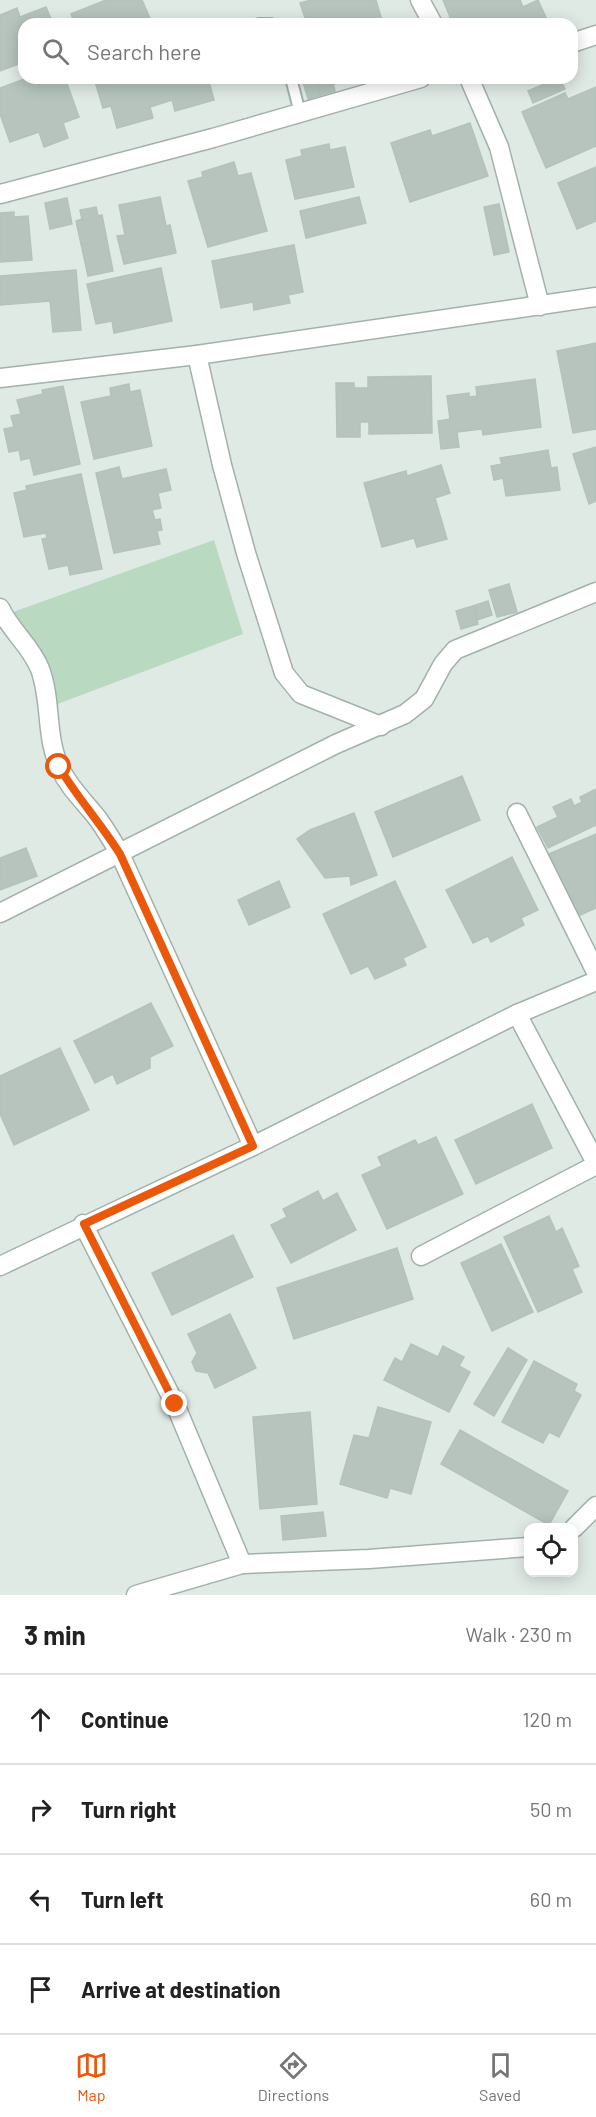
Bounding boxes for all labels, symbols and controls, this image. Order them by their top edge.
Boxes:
search box [18,18,578,84]
icon: search [39,35,72,68]
text: Search here [87,38,201,64]
route start [45,753,71,779]
route end [161,1390,187,1416]
map controls [524,1523,578,1577]
button: locate [524,1523,578,1577]
text: 3 min [24,1619,86,1650]
text: Walk · 230 m [466,1622,572,1646]
icon: ahead [24,1703,57,1736]
text: Continue [81,1706,169,1732]
text: 120 m [522,1707,572,1731]
icon: right [24,1793,57,1826]
text: Turn right [81,1796,176,1822]
text: 50 m [530,1797,572,1821]
icon: left [24,1883,57,1916]
text: Turn left [81,1886,164,1912]
text: 60 m [530,1887,572,1911]
icon: arrive [24,1973,57,2006]
text: Arrive at destination [81,1976,280,2002]
tab: Map [75,2049,108,2104]
tab: Directions [258,2049,329,2104]
tab: Saved [479,2049,521,2104]

